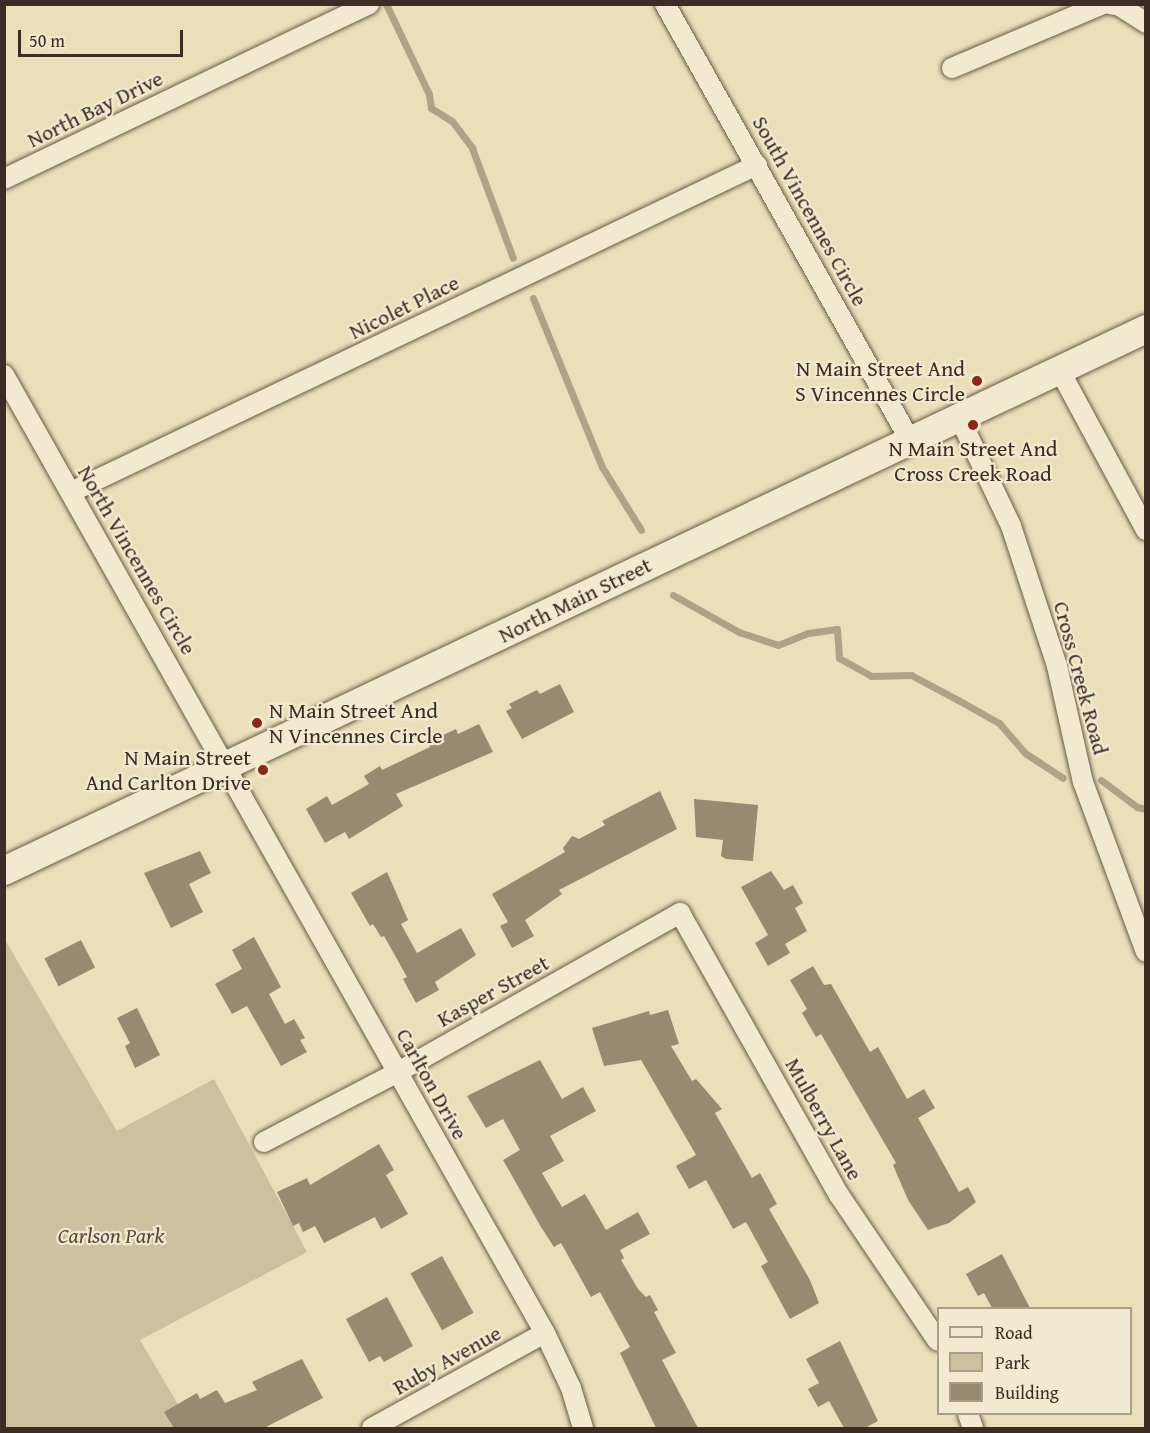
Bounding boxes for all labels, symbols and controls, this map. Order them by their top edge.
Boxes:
scale bar [21,18,186,56]
text: 50 m [29,27,65,54]
street label: North Bay Drive [23,65,167,153]
street label: South Vincennes Circle [747,111,873,311]
street label: Nicolet Place [345,269,463,345]
place label: N Main Street And S Vincennes Circle [795,355,965,406]
marker: N Main Street And S Vincennes Circle [970,374,984,388]
marker: N Main Street And Cross Creek Road [966,418,980,432]
place label: N Main Street And Cross Creek Road [889,435,1057,487]
street label: North Vincennes Circle [72,461,202,659]
street label: North Main Street [494,552,656,648]
street label: Cross Creek Road [1048,598,1114,758]
place label: N Main Street And N Vincennes Circle [269,697,443,748]
marker: N Main Street And N Vincennes Circle [250,716,264,730]
place label: N Main Street And Carlton Drive [86,744,251,796]
marker: N Main Street And Carlton Drive [256,763,270,777]
street label: Kasper Street [432,949,554,1033]
street label: Carlton Drive [391,1024,473,1144]
street label: Mulberry Lane [780,1053,868,1185]
park label: Carlson Park [58,1223,164,1249]
legend [937,1307,1132,1415]
text: Road [995,1319,1033,1346]
street label: Ruby Avenue [388,1320,506,1400]
text: Park [995,1349,1030,1376]
text: Building [995,1379,1059,1406]

